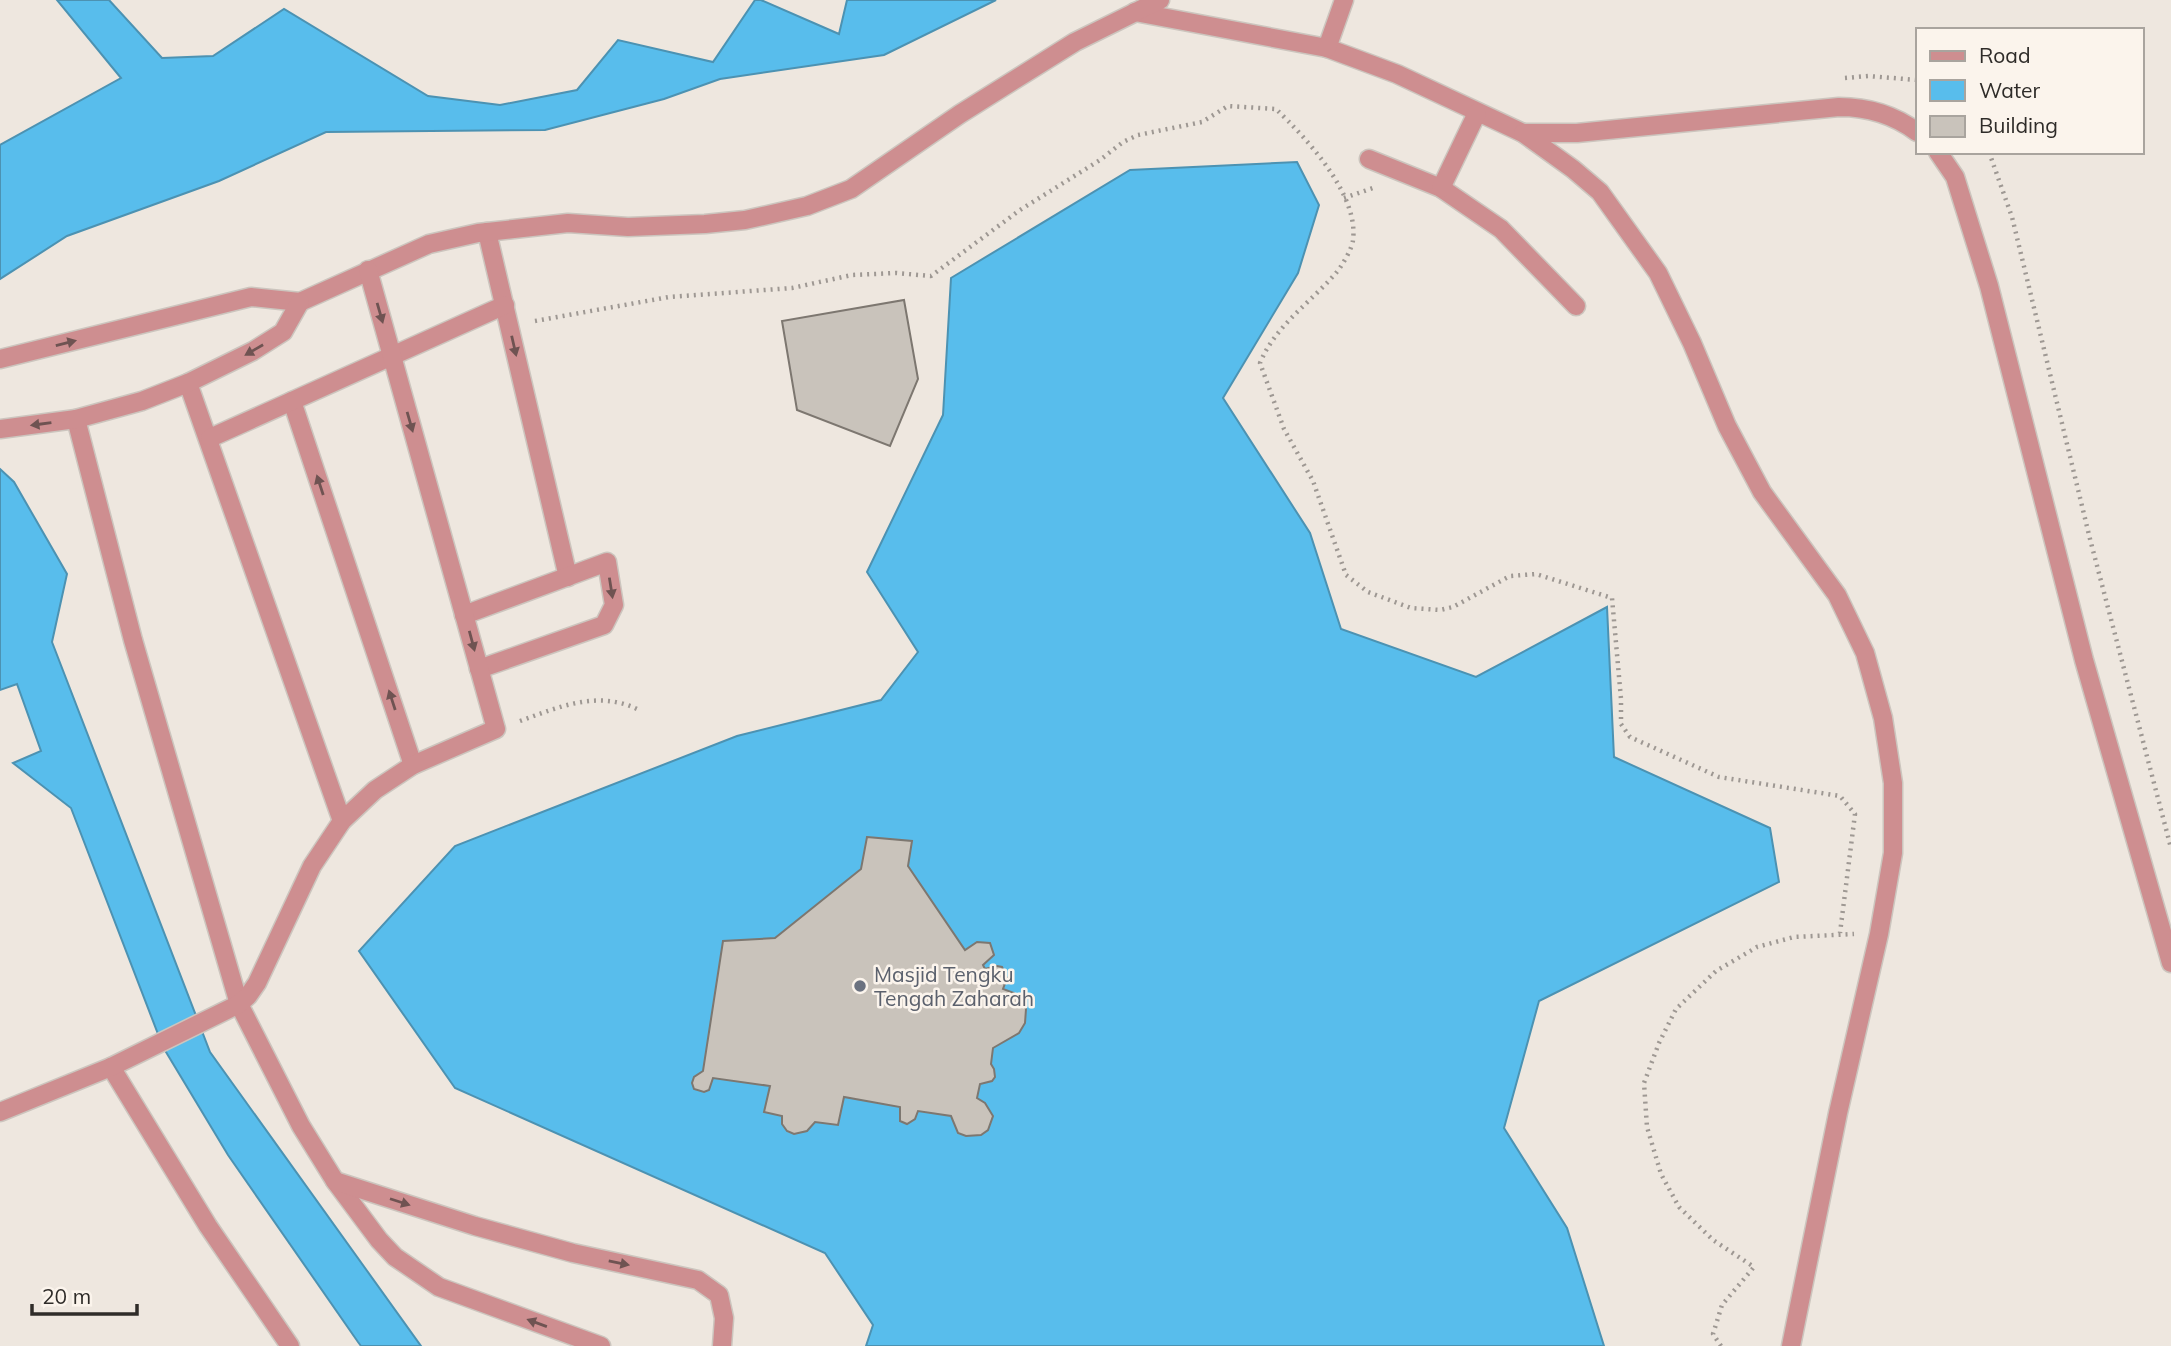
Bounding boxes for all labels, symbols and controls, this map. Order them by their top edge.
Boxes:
legend [1916,28,2143,154]
text: Road [1979,42,2030,68]
text: Water [1979,77,2040,103]
text: Building [1979,112,2058,138]
one-way arrow [375,303,385,324]
one-way arrow [509,335,520,357]
one-way arrow [55,337,77,348]
one-way arrow [244,344,264,356]
one-way arrow [405,411,416,433]
one-way arrow [29,418,51,429]
one-way arrow [314,474,324,495]
one-way arrow [606,578,617,600]
one-way arrow [467,631,477,652]
one-way arrow [386,690,396,711]
place label: Masjid Tengku Tengah Zaharah [874,961,1034,1011]
marker: Masjid Tengku Tengah Zaharah [852,978,868,994]
one-way arrow [390,1197,411,1208]
one-way arrow [608,1257,630,1268]
scale bar [32,1272,136,1316]
text: 20 m [42,1283,91,1309]
one-way arrow [526,1317,547,1328]

